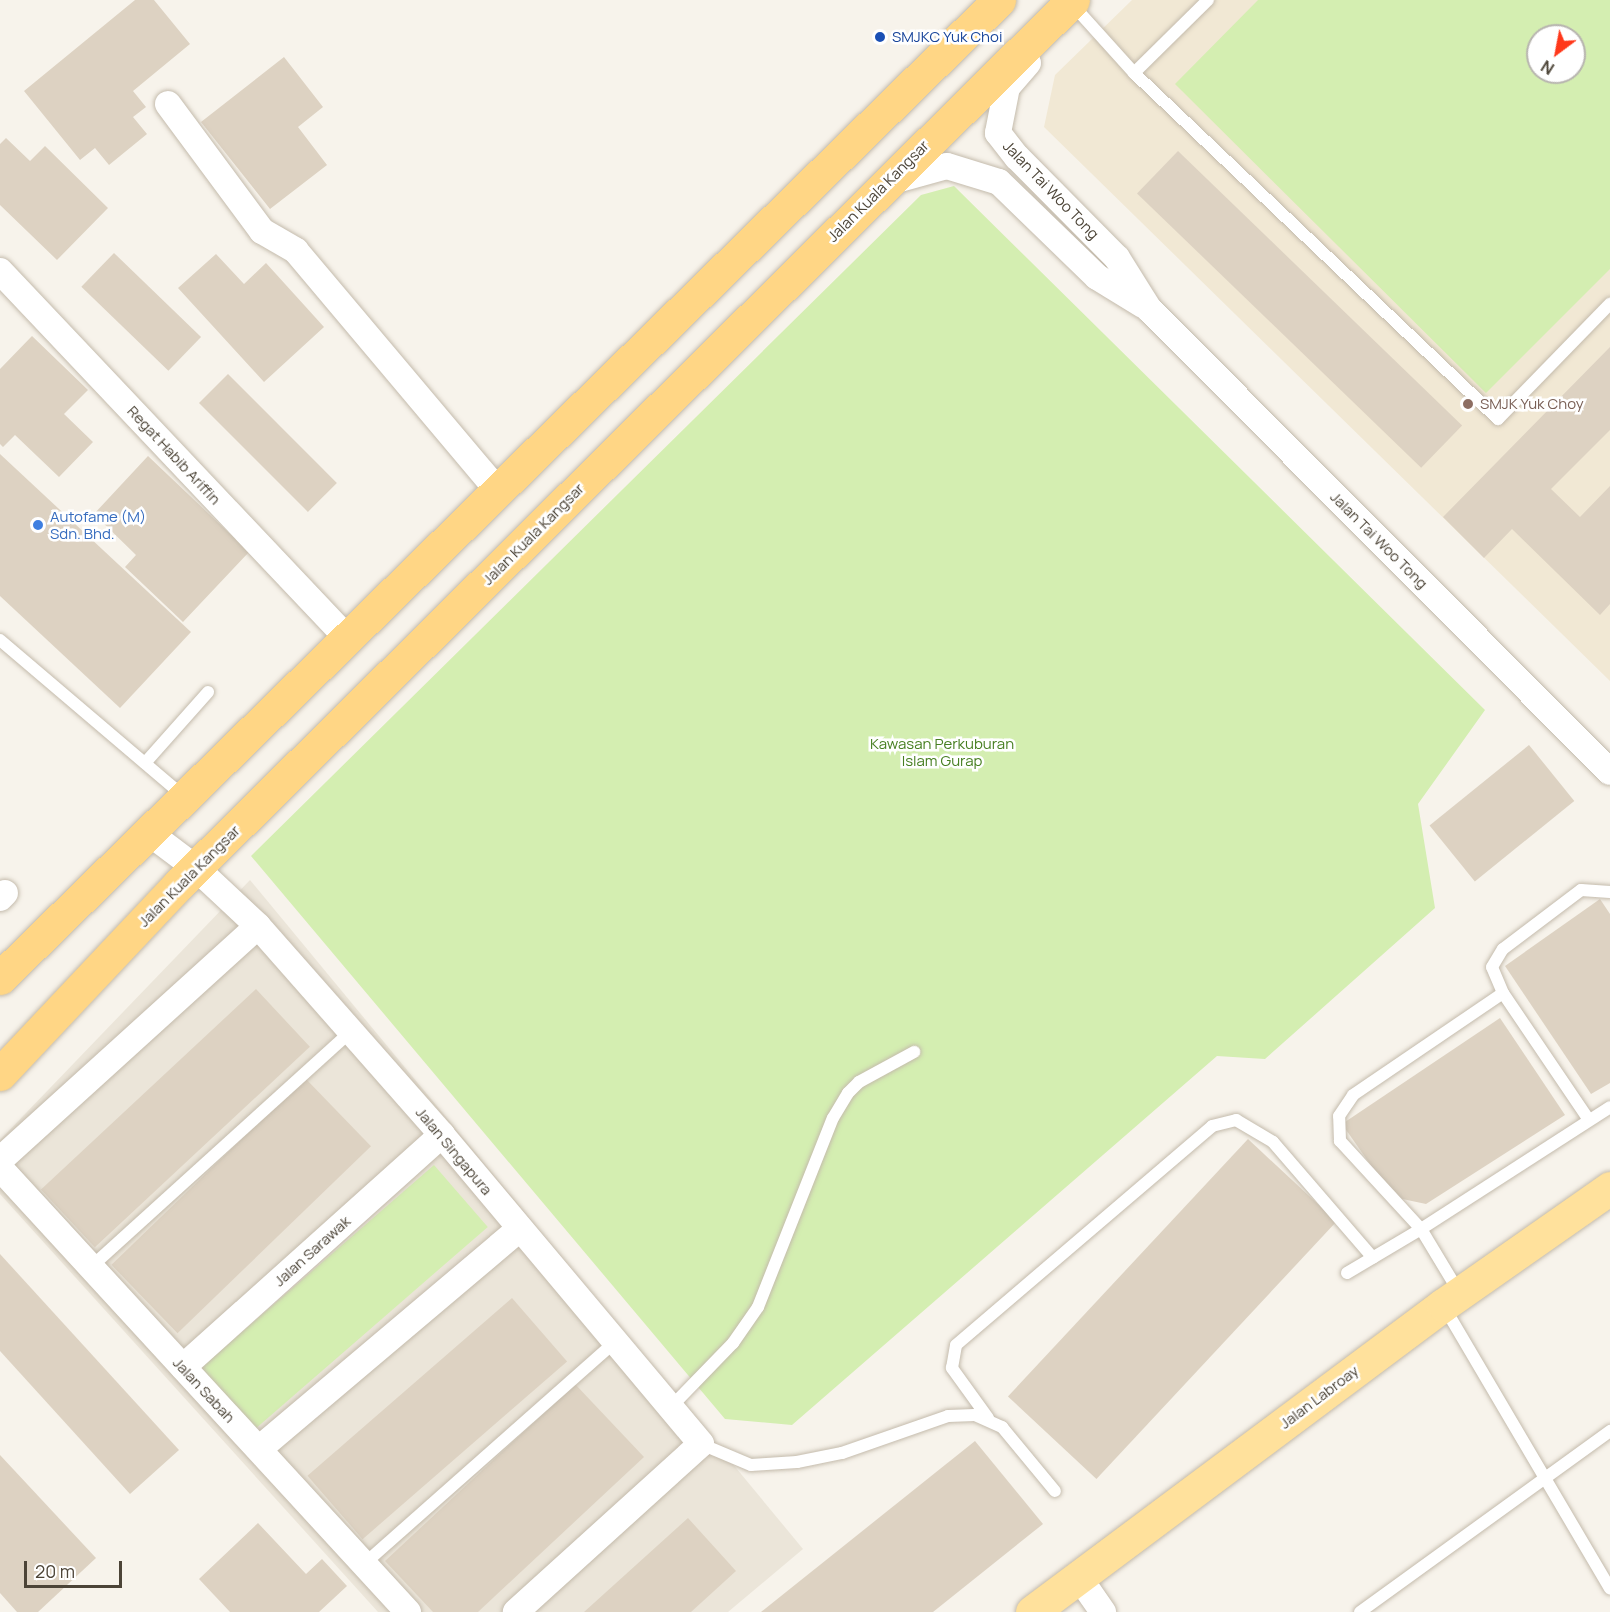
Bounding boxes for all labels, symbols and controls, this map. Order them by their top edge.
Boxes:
north arrow [1526,24,1586,84]
place label: SMJKC Yuk Choi [892,28,1002,46]
marker: SMJKC Yuk Choi [873,30,887,44]
text: N [1537,55,1558,80]
street label: Jalan Kuala Kangsar [824,137,932,245]
street label: Jalan Tai Woo Tong [999,137,1103,243]
place label: SMJK Yuk Choy [1480,395,1584,413]
marker: SMJK Yuk Choy [1461,397,1475,411]
street label: Regat Habib Ariffin [124,402,224,508]
street label: Jalan Kuala Kangsar [479,480,587,588]
street label: Jalan Tai Woo Tong [1327,488,1431,592]
place label: Autofame (M) Sdn. Bhd. [50,507,146,542]
marker: Autofame (M) Sdn. Bhd. [31,518,45,532]
park label: Kawasan Perkuburan Islam Gurap [870,734,1014,769]
street label: Jalan Kuala Kangsar [135,822,243,930]
street label: Jalan Singapura [412,1103,496,1199]
street label: Jalan Sarawak [270,1212,354,1290]
street label: Jalan Sabah [169,1354,239,1426]
street label: Jalan Labroay [1276,1362,1362,1432]
scale bar [27,1549,124,1587]
text: 20 m [35,1559,75,1583]

